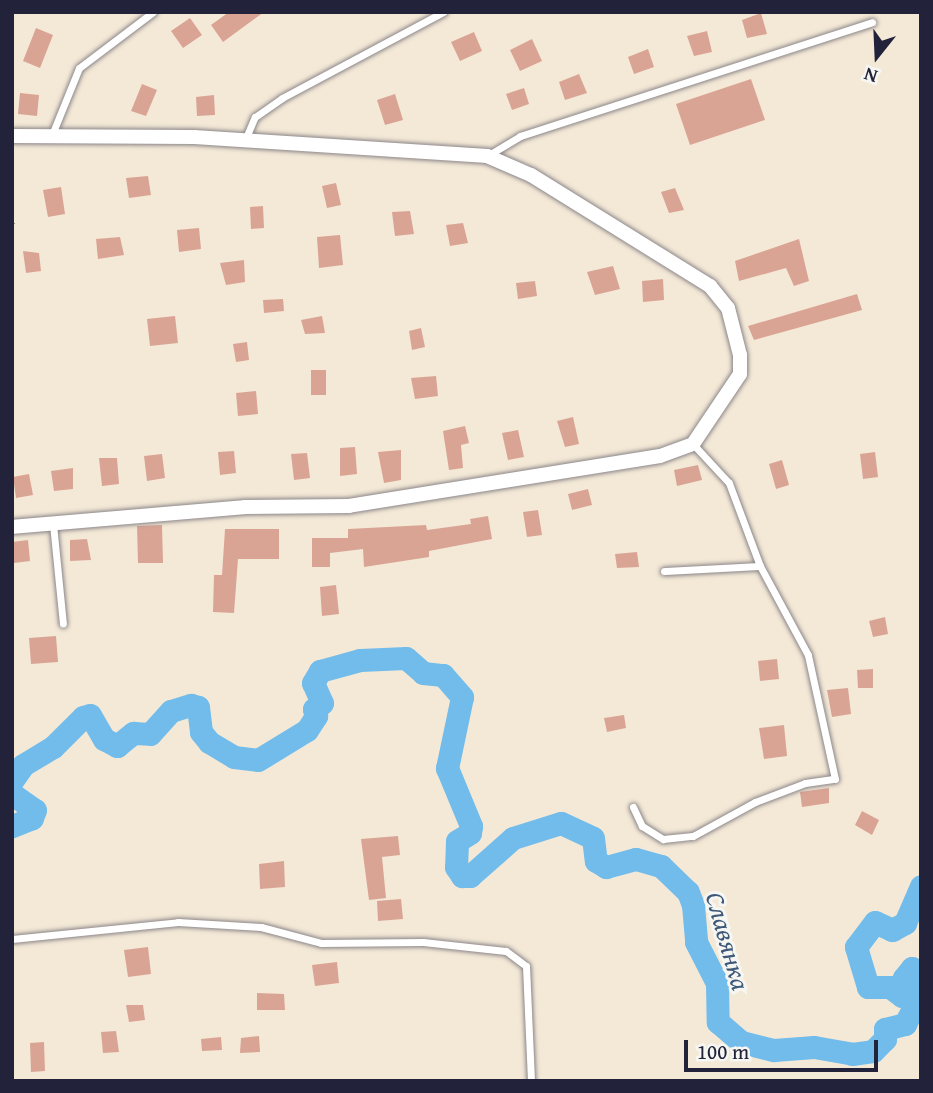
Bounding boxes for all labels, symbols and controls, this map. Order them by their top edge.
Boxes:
north arrow [842,21,912,91]
text: N [860,61,881,91]
water label: Славянка [699,888,757,994]
scale bar [688,1026,882,1070]
text: 100 m [697,1036,749,1067]

